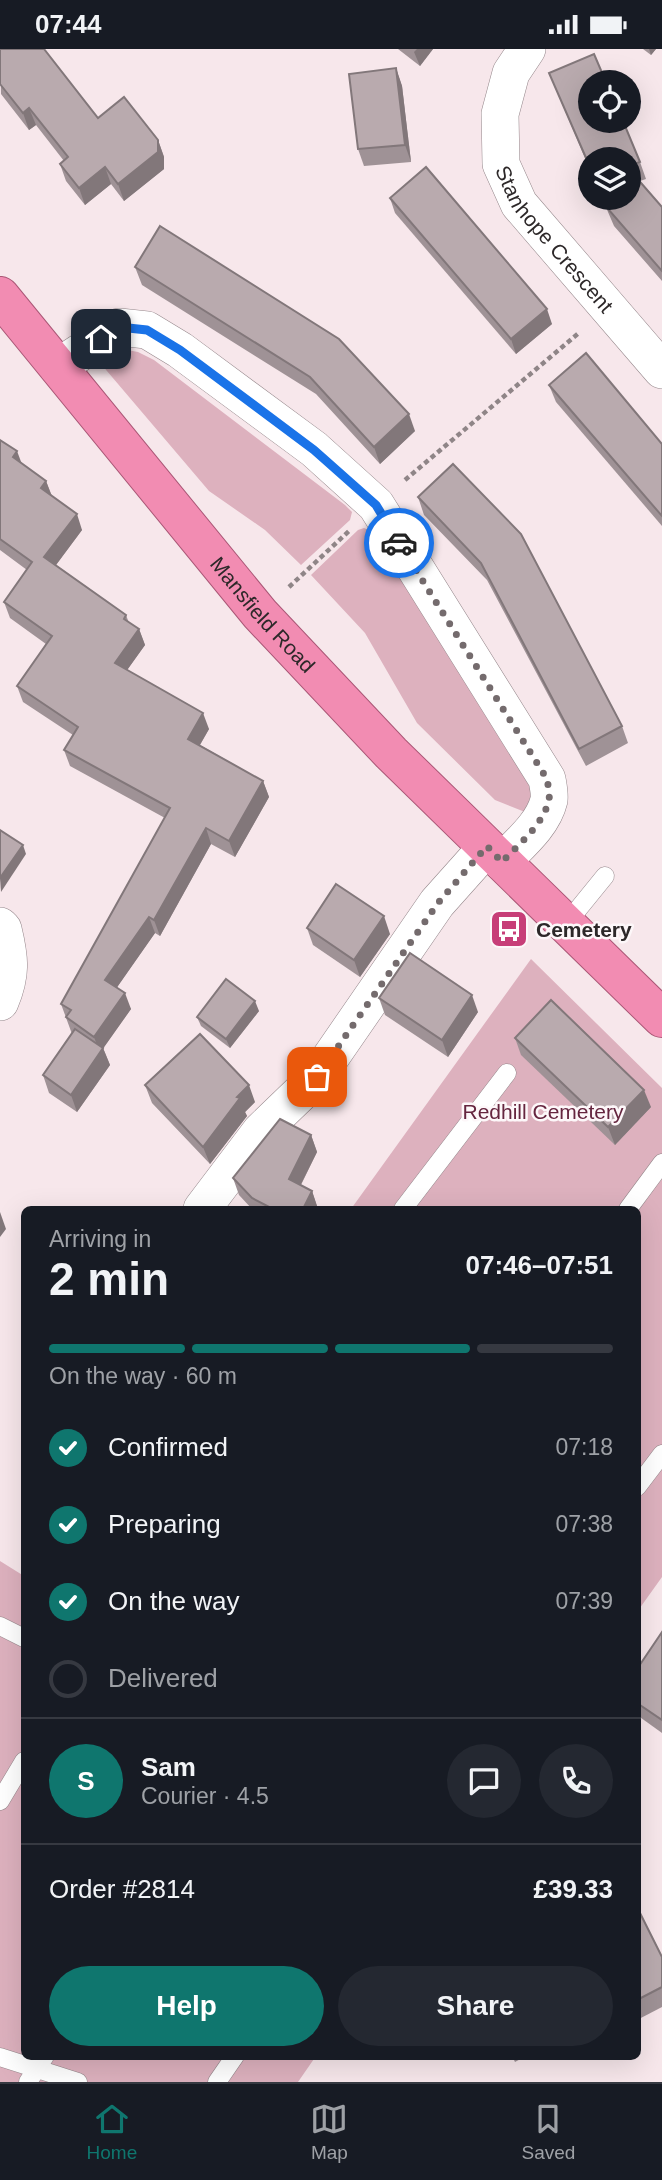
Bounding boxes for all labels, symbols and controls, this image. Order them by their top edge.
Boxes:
text: 07:44 [35,9,102,39]
map controls [578,70,641,210]
button: locate [578,70,641,133]
button: layers [578,147,641,210]
street label: Stanhope Crescent [492,162,618,317]
pin [71,309,131,369]
icon: home [82,320,120,358]
courier [364,508,434,578]
icon: car [380,524,418,562]
street label: Mansfield Road [206,552,320,677]
bus stop icon: Cemetery [488,908,530,950]
place label: Cemetery [536,918,632,941]
pin [287,1047,347,1107]
icon: bag [298,1058,336,1096]
park label: Redhill Cemetery [462,1100,624,1123]
text: Arriving in [49,1226,151,1252]
text: 07:46–07:51 [466,1250,613,1280]
text: 2 min [49,1253,169,1305]
text: On the way · 60 m [49,1363,237,1389]
icon: check [49,1429,87,1467]
text: Confirmed [108,1432,228,1462]
text: 07:18 [555,1434,613,1460]
icon: check [49,1506,87,1544]
text: Preparing [108,1509,221,1539]
text: 07:38 [555,1511,613,1537]
icon: check [49,1583,87,1621]
text: On the way [108,1586,240,1616]
text: 07:39 [555,1588,613,1614]
text: Delivered [108,1663,218,1693]
button: chat [447,1744,521,1818]
button: phone [539,1744,613,1818]
text: Sam [141,1752,196,1782]
text: S [77,1766,95,1796]
text: Courier · 4.5 [141,1783,269,1809]
text: Order #2814 [49,1874,195,1904]
text: £39.33 [533,1874,613,1904]
button: Help [49,1966,324,2046]
button: Share [338,1966,613,2046]
tab: Home [87,2100,137,2164]
tab: Map [310,2100,348,2164]
tab: Saved [522,2100,575,2164]

